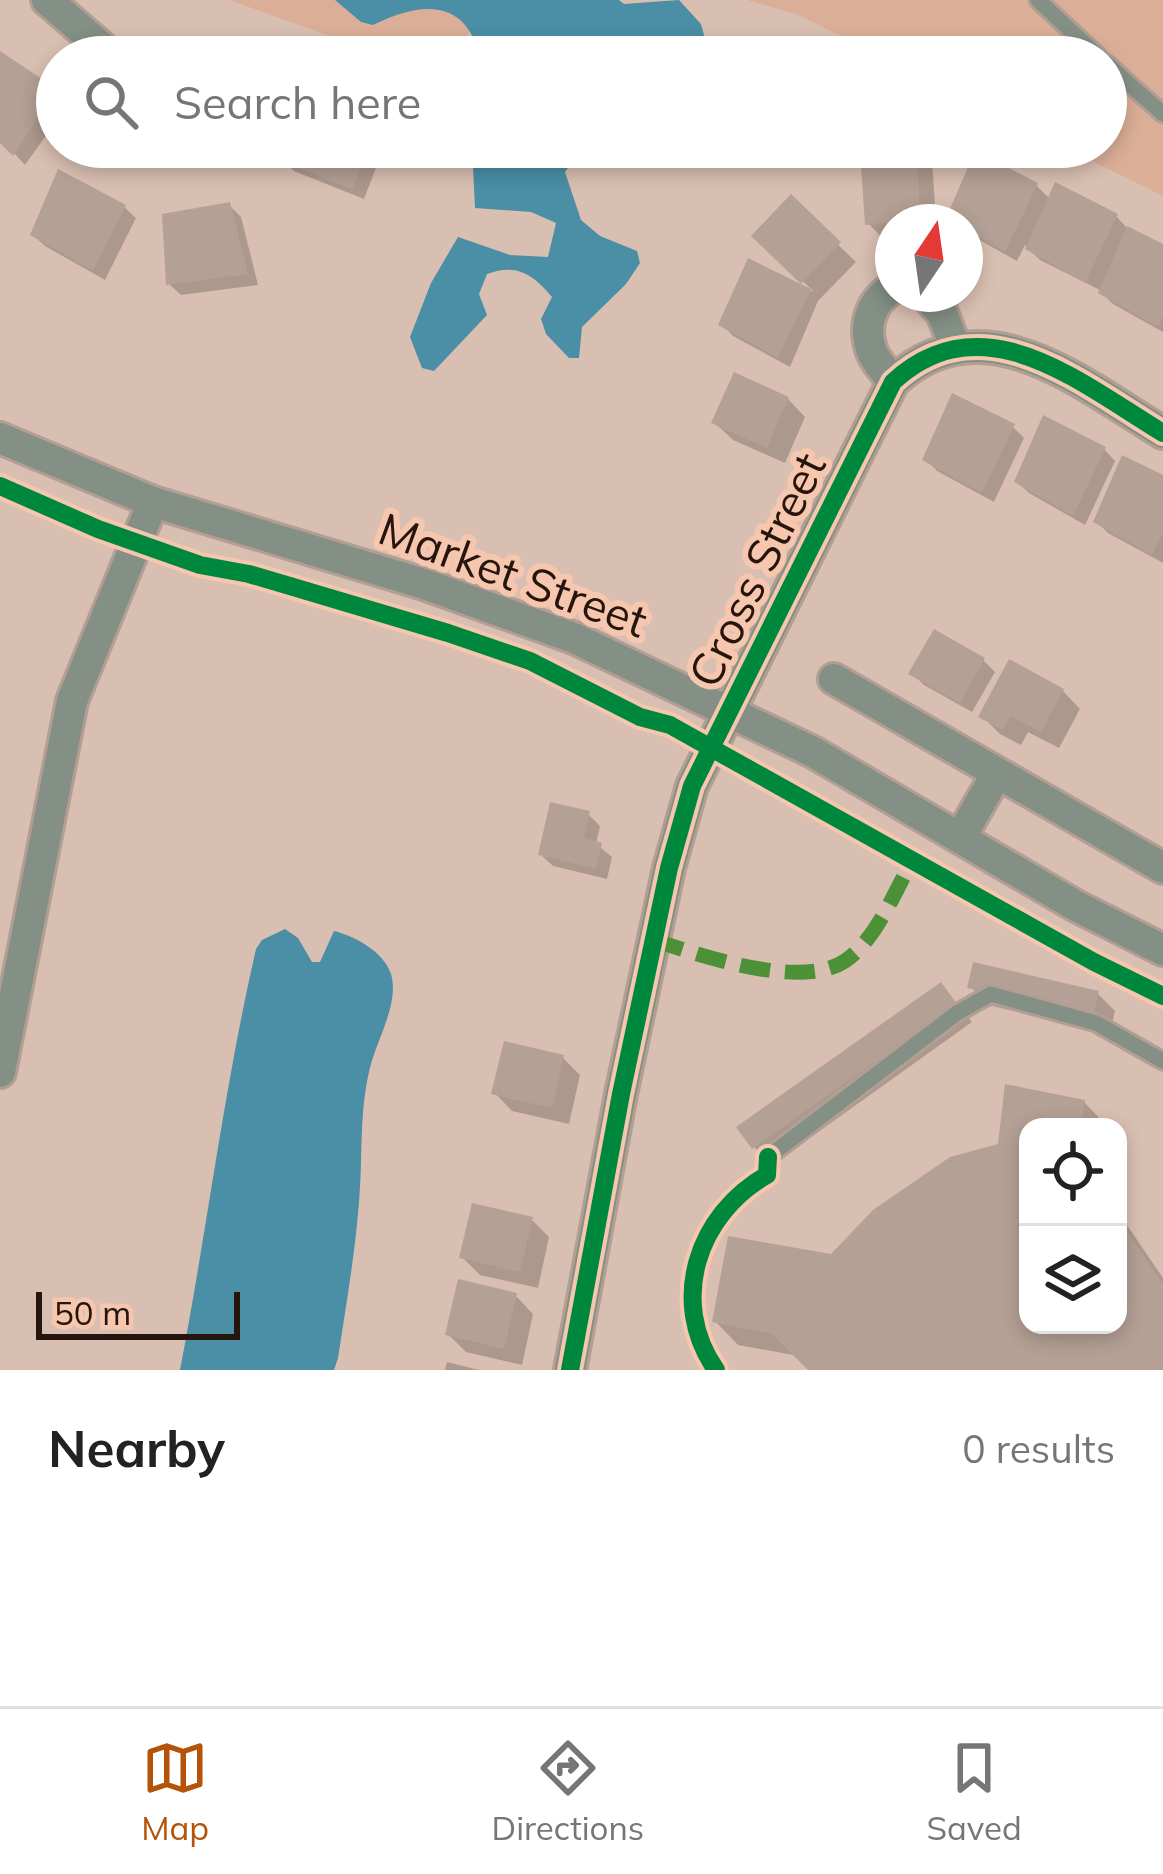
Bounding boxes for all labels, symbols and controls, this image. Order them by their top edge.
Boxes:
search box [36,36,1127,168]
icon: search [78,69,144,135]
text: Search here [174,74,421,130]
north arrow [875,204,983,312]
street label: Cross Street [675,443,837,696]
street label: Market Street [372,500,655,648]
map controls [1019,1118,1127,1334]
button: locate [1019,1118,1127,1226]
button: layers [1019,1226,1127,1334]
scale bar [36,1286,240,1339]
text: 50 m [54,1292,131,1333]
text: Nearby [48,1416,225,1480]
text: 0 results [962,1424,1115,1473]
tab: Map [141,1735,209,1848]
tab: Directions [492,1735,644,1848]
tab: Saved [927,1735,1022,1848]

